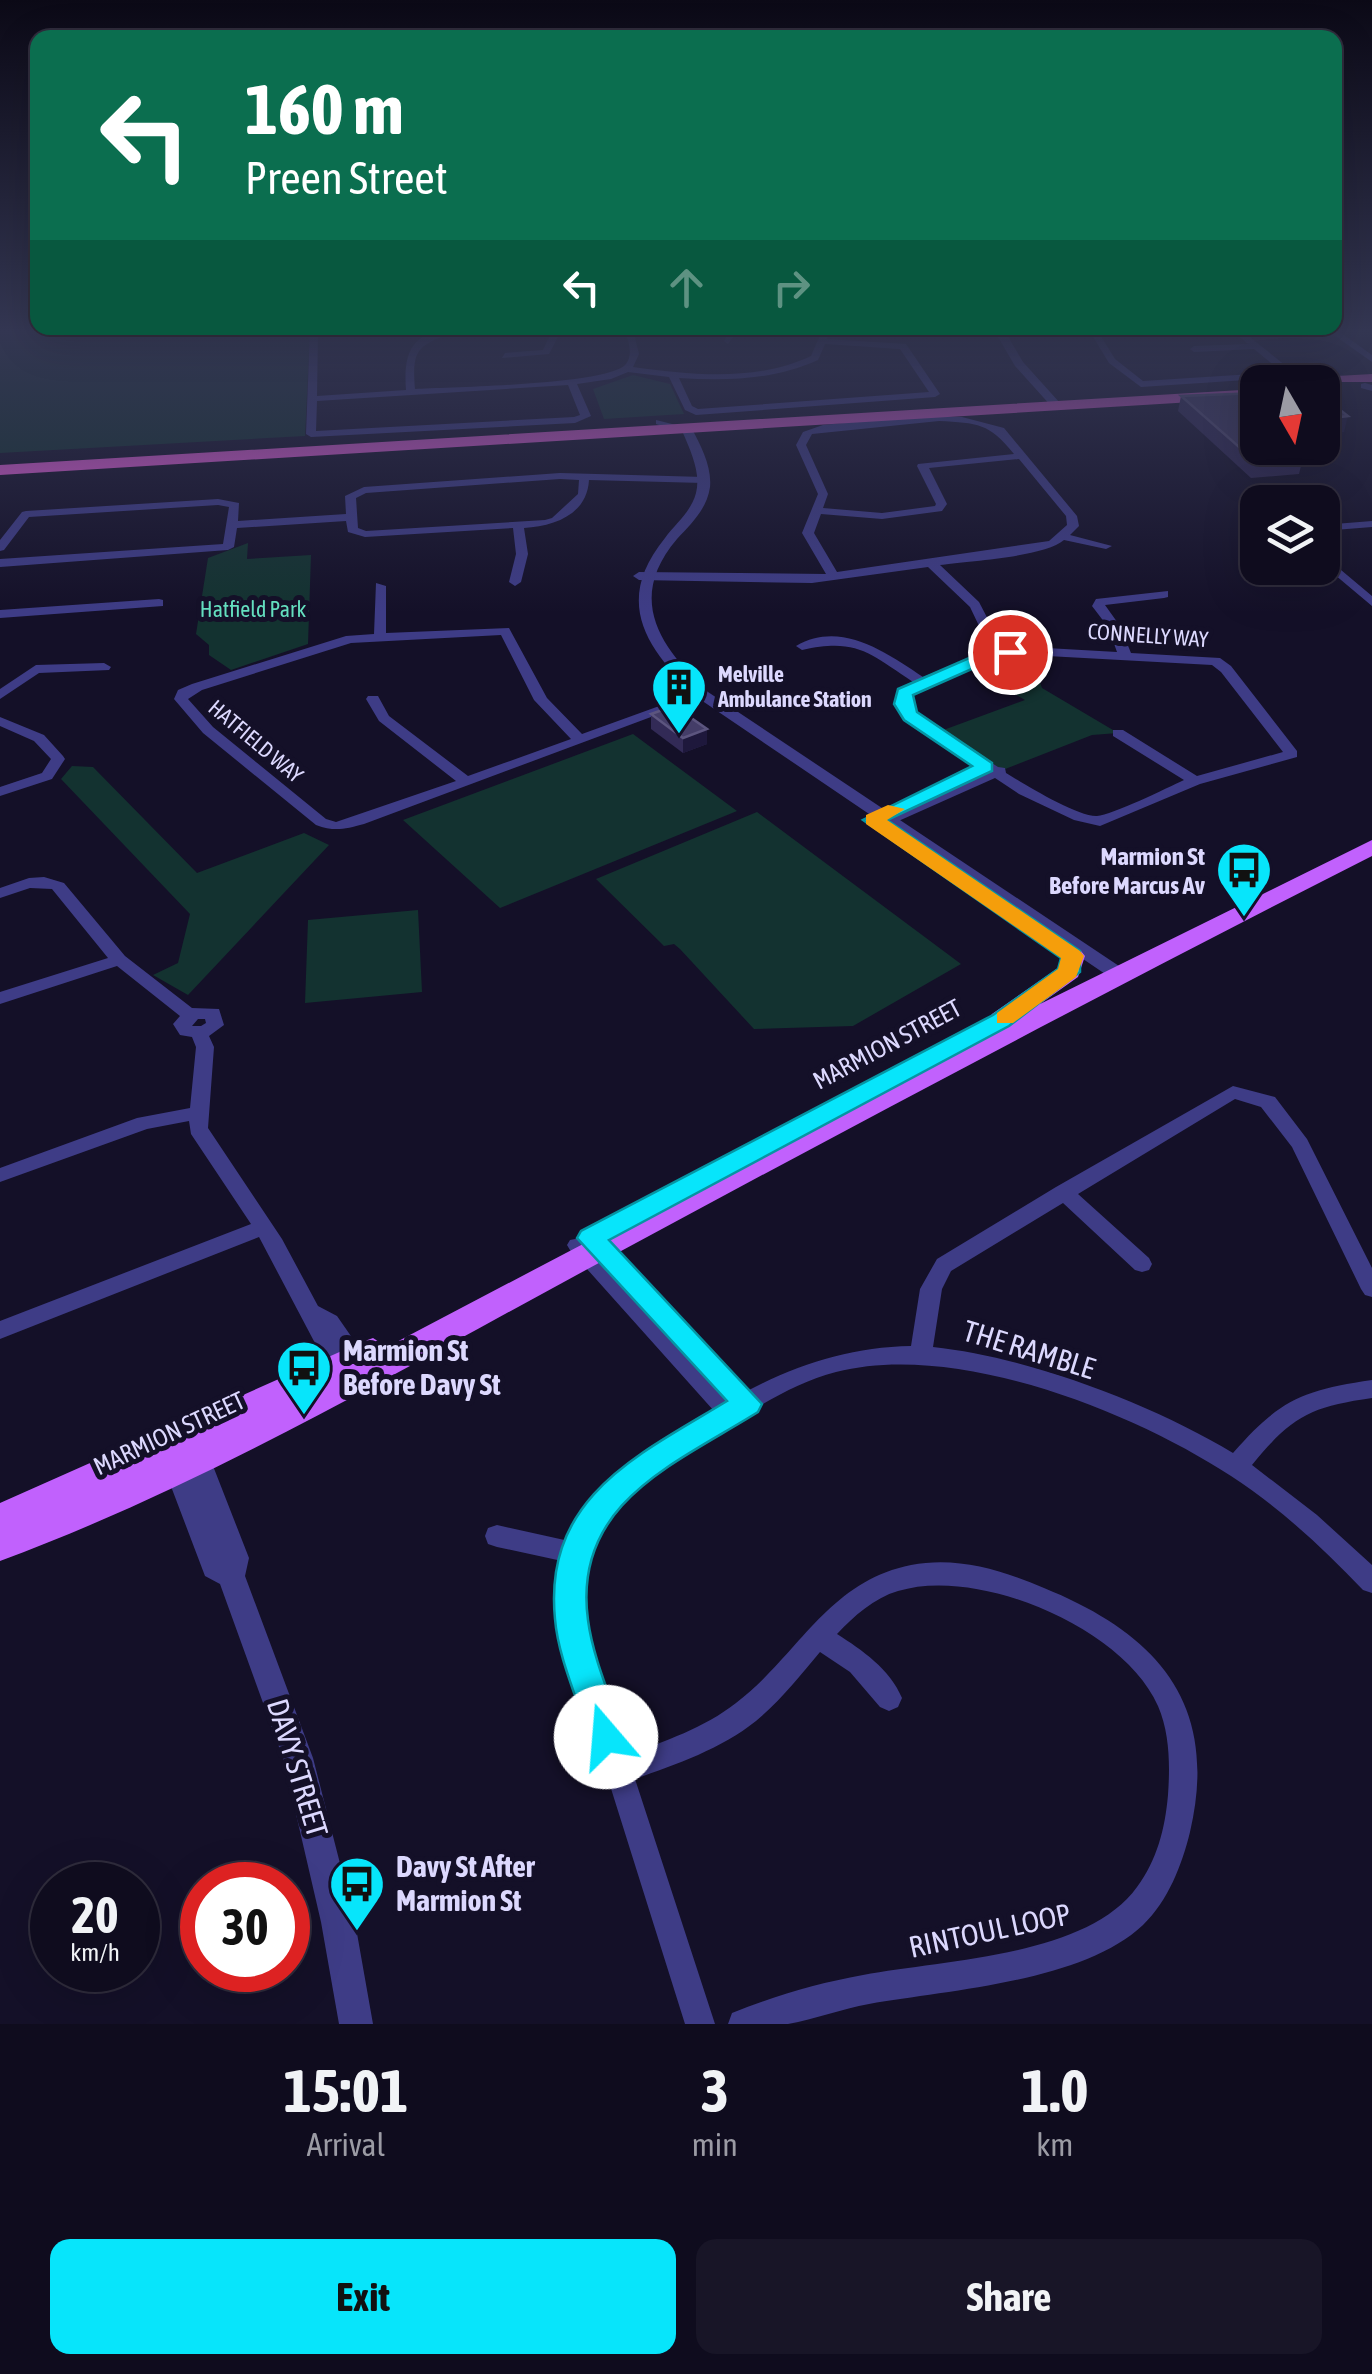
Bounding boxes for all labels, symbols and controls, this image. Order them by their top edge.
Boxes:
text: 160 m [245,69,404,149]
icon: left [80,70,210,200]
text: Preen Street [245,152,448,204]
icon: left [554,260,609,315]
icon: ahead [659,260,714,315]
icon: right [764,260,819,315]
north arrow [1240,365,1340,465]
map controls [1240,365,1340,585]
button: layers [1240,485,1340,585]
park label: Hatfield Park [200,596,306,622]
pin [968,610,1053,695]
street label: CONNELLY WAY [1087,618,1209,652]
icon: arrive [983,625,1038,680]
building icon: Melville Ambulance Station [649,657,709,736]
place label: Melville Ambulance Station [717,661,872,712]
street label: HATFIELD WAY [204,694,309,788]
bus stop icon: Marmion St Before Marcus Av [1214,840,1274,919]
place label: Marmion St Before Marcus Av [1049,842,1206,899]
street label: MARMION STREET [808,993,966,1095]
street label: THE RAMBLE [959,1313,1099,1385]
place label: Marmion St Before Davy St [343,1333,501,1401]
bus stop icon: Marmion St Before Davy St [274,1338,334,1417]
street label: MARMION STREET [89,1386,249,1480]
position arrow [554,1685,658,1789]
street label: DAVY STREET [261,1695,335,1841]
place label: Davy St After Marmion St [396,1849,536,1917]
bus stop icon: Davy St After Marmion St [327,1854,387,1933]
speed limit sign: 30 [180,1862,310,1992]
text: 20 [71,1886,118,1944]
street label: RINTOUL LOOP [906,1896,1074,1964]
text: km/h [70,1938,120,1966]
text: 15:01 [284,2056,408,2125]
text: 3 [701,2056,729,2125]
text: 1.0 [1021,2056,1088,2125]
text: Arrival [307,2126,385,2163]
text: min [692,2126,738,2163]
text: km [1036,2126,1073,2163]
button: Exit [50,2239,676,2354]
button: Share [696,2239,1322,2354]

